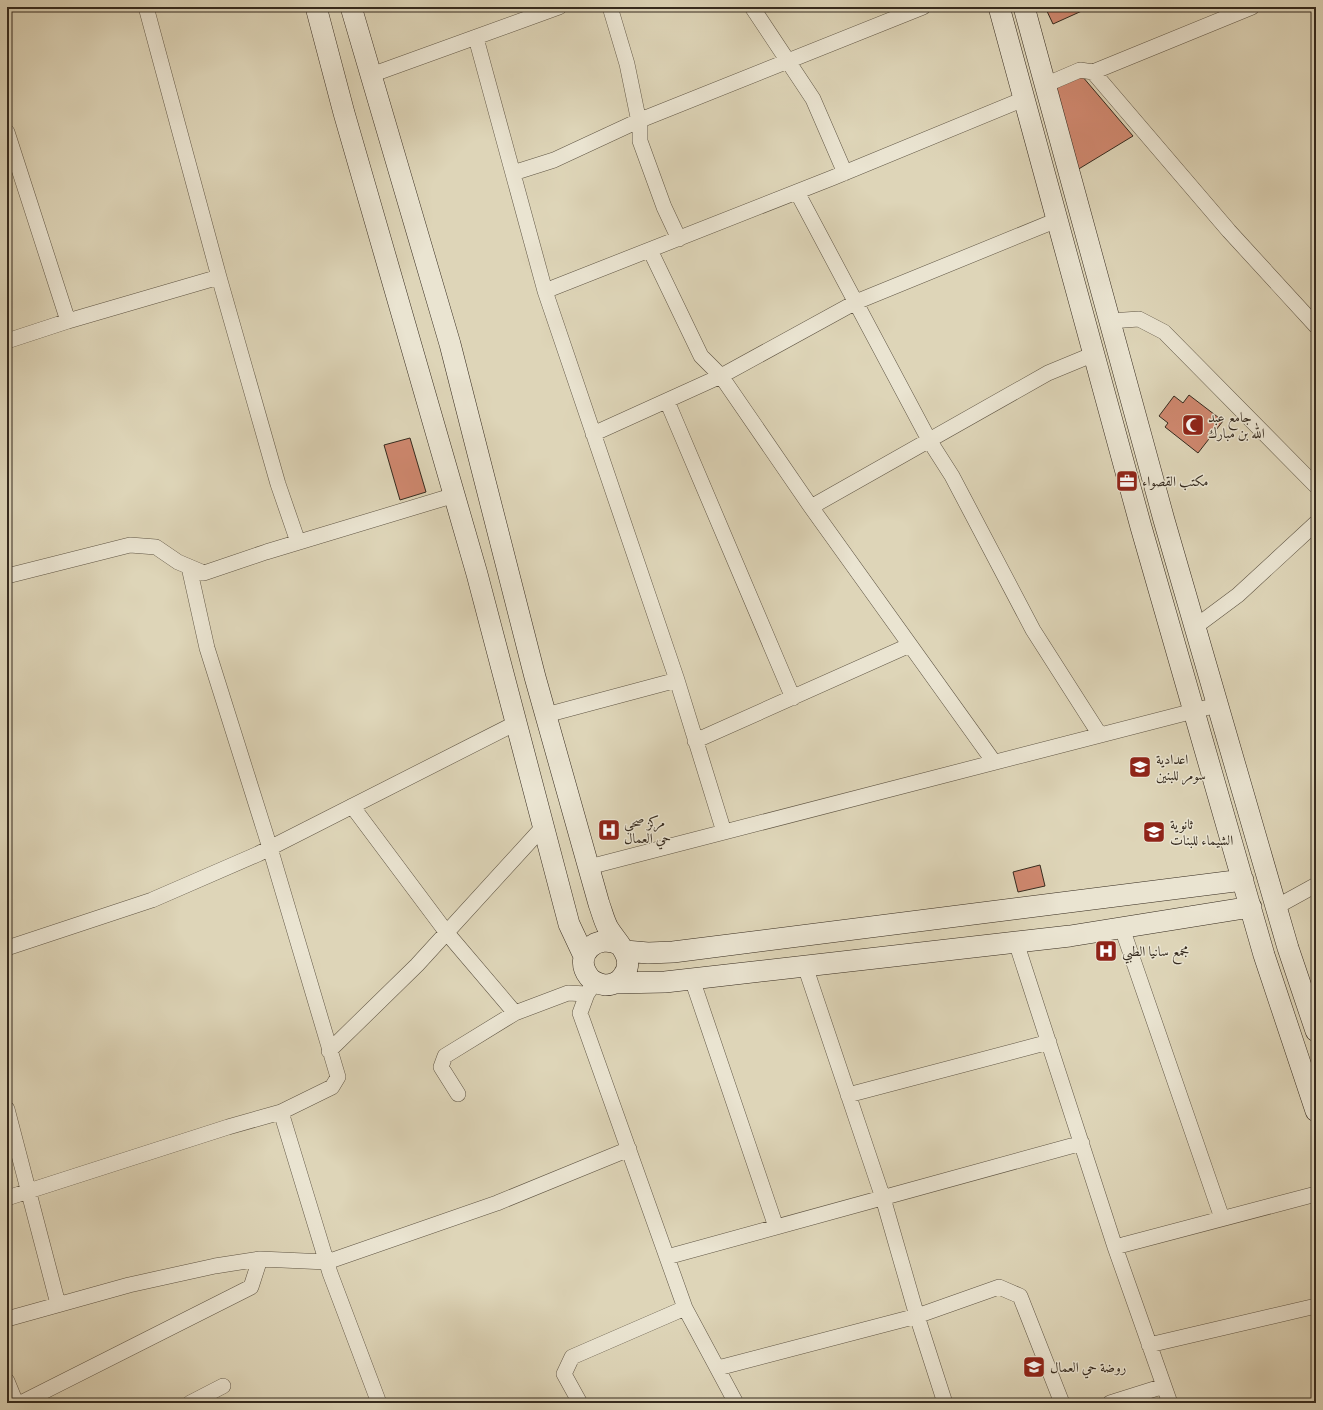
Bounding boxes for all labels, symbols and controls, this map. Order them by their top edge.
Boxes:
place label: جامع عبد الله بن مبارك [1208,409,1265,442]
mosque icon: جامع عبد الله بن مبارك [1180,412,1206,438]
office icon: مكتب القصواء [1114,468,1140,494]
place label: مكتب القصواء [1142,473,1209,491]
place label: اعدادية سومر للبنين [1156,751,1206,785]
school or university icon: اعدادية سومر للبنين [1127,754,1153,780]
place label: مركز صحي حي العمال [624,814,671,850]
place label: ثانوية الشيماء للبنات [1170,816,1233,849]
hospital icon: مركز صحي حي العمال [596,817,622,843]
school or university icon: ثانوية الشيماء للبنات [1141,819,1167,845]
hospital icon: مجمع سانيا الطبي [1093,938,1119,964]
place label: مجمع سانيا الطبي [1122,943,1189,965]
school or university icon: روضة حي العمال [1021,1354,1047,1380]
place label: روضة حي العمال [1050,1359,1126,1379]

